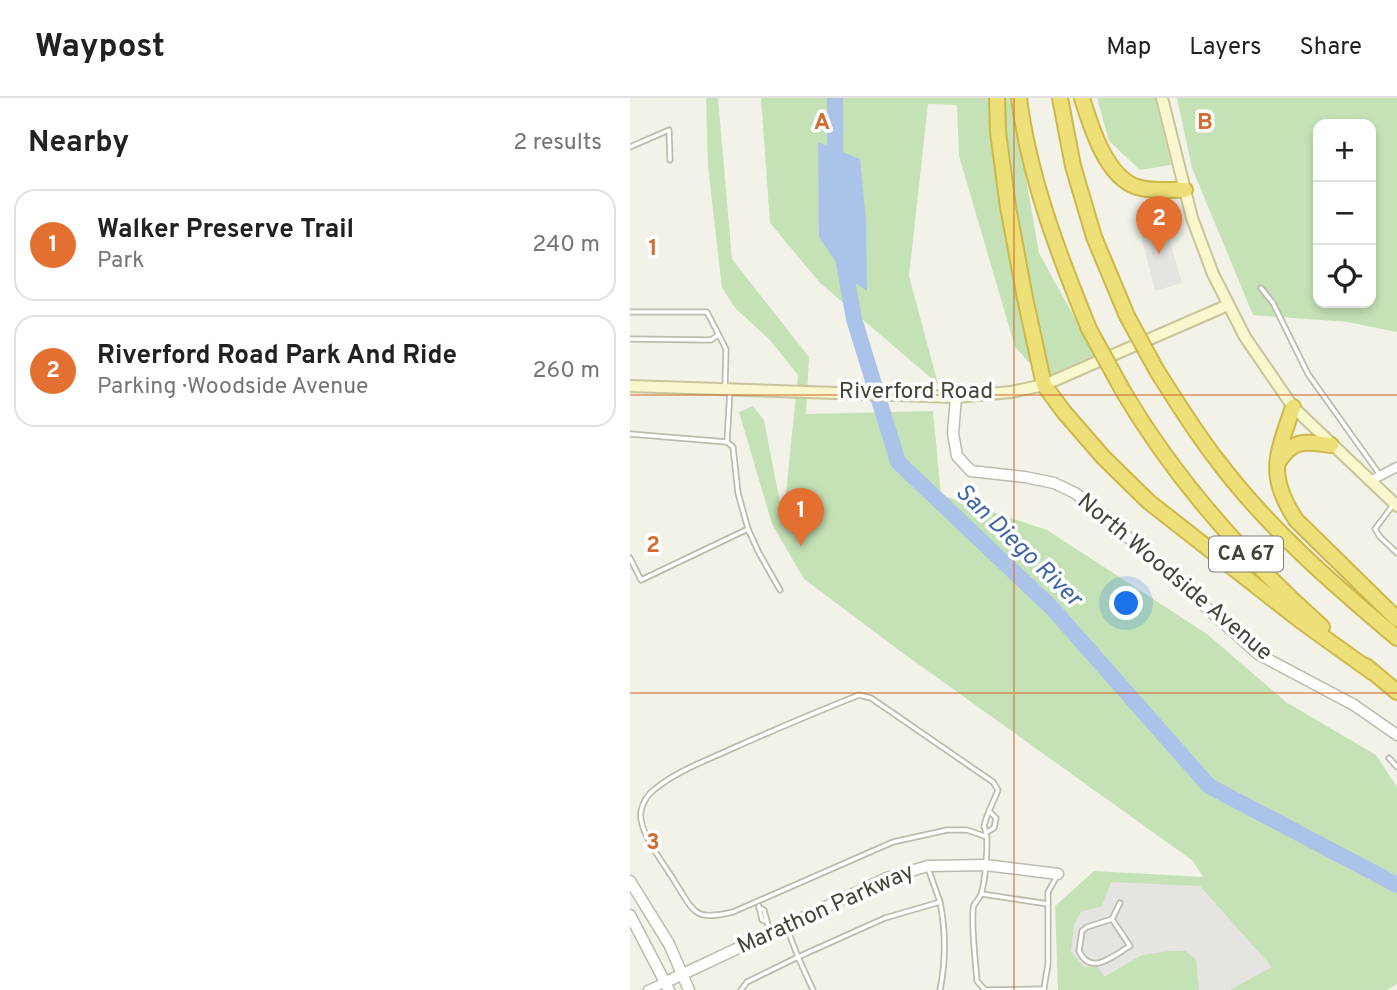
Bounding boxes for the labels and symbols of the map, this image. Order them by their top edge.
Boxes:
text: A [814,109,830,138]
text: B [1197,109,1213,138]
pin: 2 [1136,196,1182,254]
text: 1 [648,235,658,264]
street label: Riverford Road [839,378,993,407]
water label: San Diego River [948,478,1089,615]
pin: 1 [778,488,824,546]
street label: North Woodside Avenue [1070,488,1278,668]
text: 2 [646,532,660,561]
road number: CA 67 [1209,536,1283,572]
your location [1109,586,1143,620]
text: 3 [646,829,660,858]
street label: Marathon Parkway [733,858,919,962]

